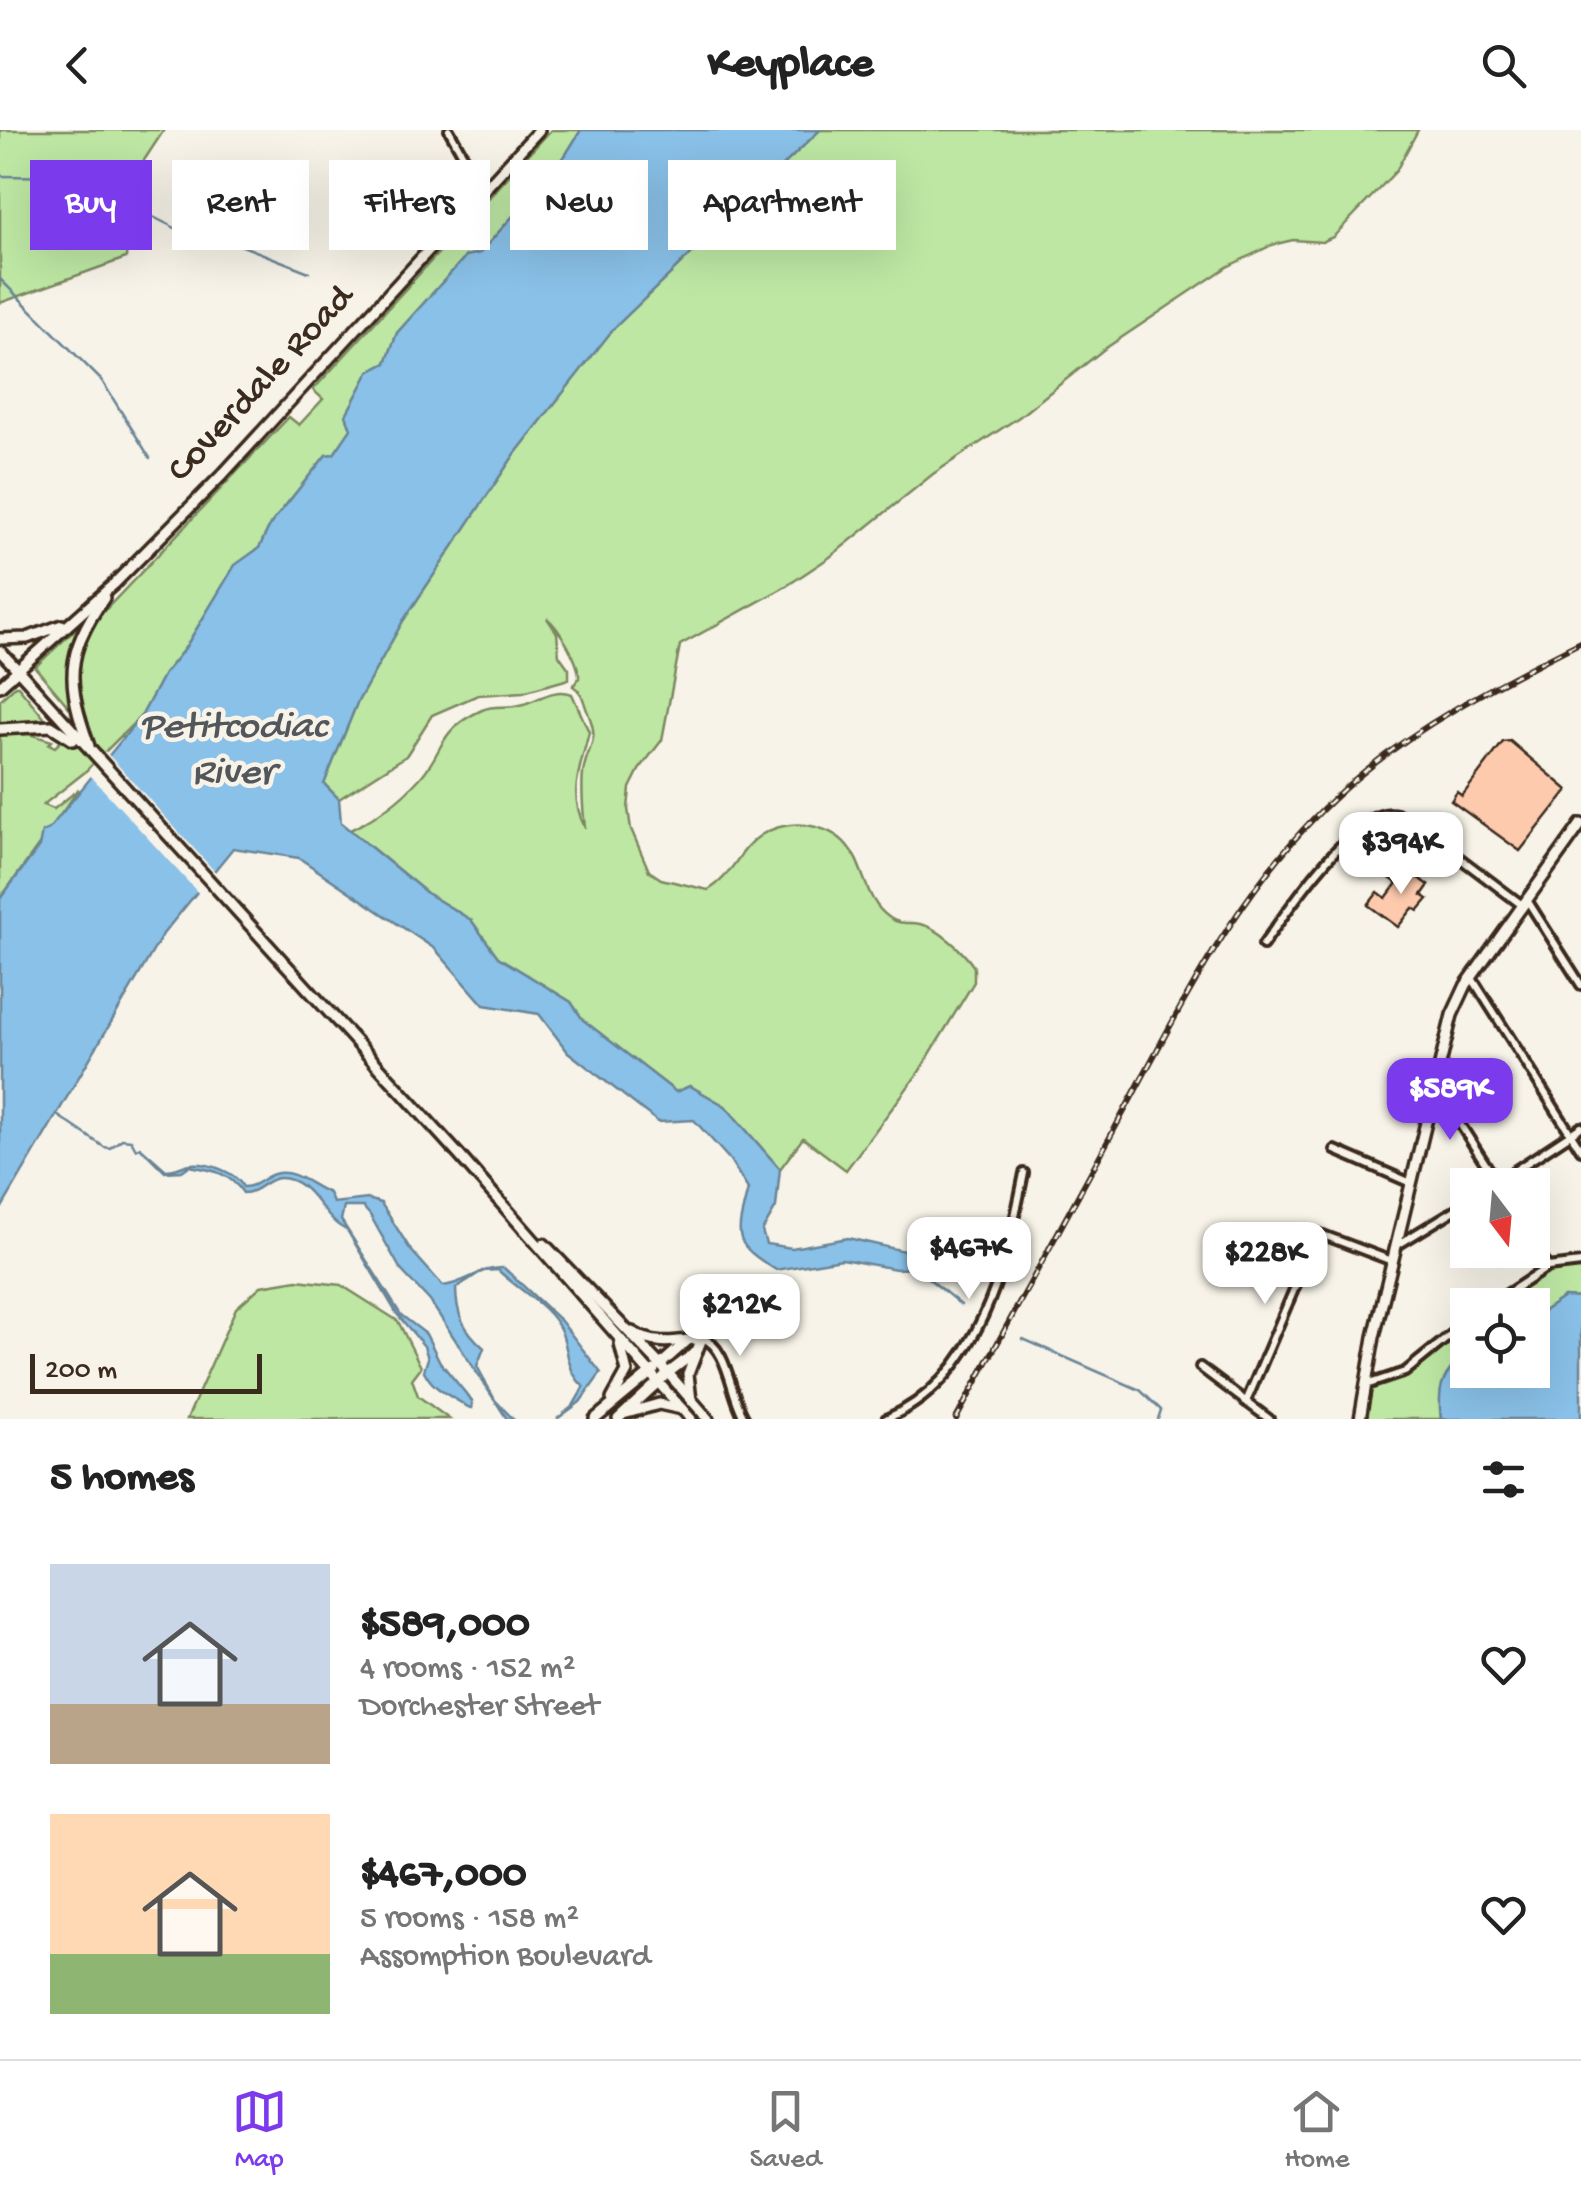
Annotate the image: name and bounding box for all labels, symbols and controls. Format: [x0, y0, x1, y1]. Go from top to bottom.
icon: back [50, 38, 105, 93]
icon: search [1476, 38, 1531, 93]
text: Keyplace [708, 39, 873, 92]
chip: Buy [30, 160, 152, 250]
chip: Rent [172, 160, 309, 250]
chip: Filters [329, 160, 490, 250]
chip: New [510, 160, 648, 250]
chip: Apartment [668, 160, 896, 250]
street label: Coverdale Road [159, 275, 366, 493]
water label: Petitcodiac River [140, 705, 331, 798]
pin: $394K [1331, 812, 1471, 897]
text: $394K [1361, 825, 1441, 863]
pin: $589K [1380, 1058, 1520, 1143]
text: $589K [1409, 1071, 1491, 1109]
north arrow [1450, 1168, 1550, 1268]
map controls [1450, 1168, 1550, 1388]
pin: $467K [899, 1217, 1039, 1302]
pin: $228K [1195, 1222, 1335, 1307]
text: $467K [929, 1230, 1009, 1268]
text: $228K [1225, 1235, 1305, 1273]
pin: $212K [670, 1274, 810, 1359]
text: $212K [702, 1287, 778, 1325]
button: locate [1450, 1288, 1550, 1388]
scale bar [30, 1349, 262, 1394]
text: 200 m [45, 1355, 117, 1388]
icon: filters [1476, 1452, 1531, 1507]
text: 5 homes [50, 1455, 193, 1504]
text: $589,000 [360, 1602, 530, 1651]
icon: home [130, 1604, 250, 1724]
icon: heart [1476, 1637, 1531, 1692]
text: 4 rooms · 152 m² [360, 1651, 575, 1689]
text: Dorchester Street [360, 1689, 599, 1727]
text: $467,000 [360, 1852, 527, 1901]
icon: home [130, 1854, 250, 1974]
icon: heart [1476, 1887, 1531, 1942]
text: 5 rooms · 158 m² [360, 1901, 579, 1939]
text: Assomption Boulevard [360, 1939, 650, 1977]
tab: Map [232, 2084, 287, 2177]
tab: Saved [750, 2084, 821, 2177]
tab: Home [1285, 2084, 1349, 2177]

